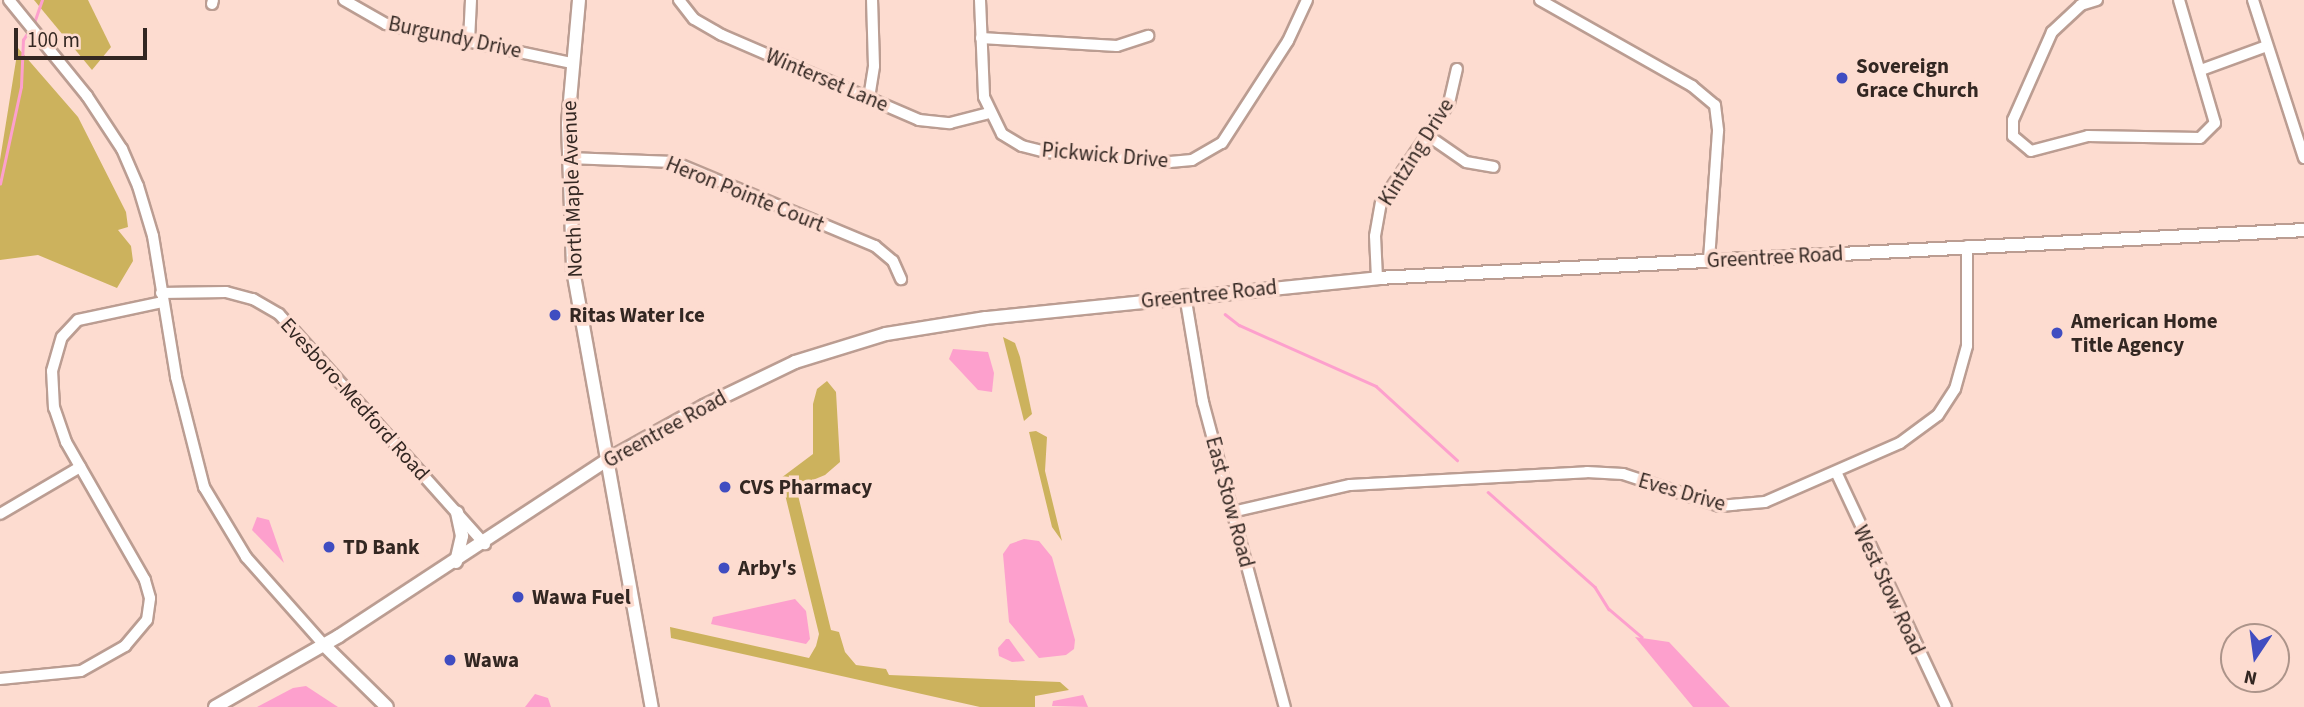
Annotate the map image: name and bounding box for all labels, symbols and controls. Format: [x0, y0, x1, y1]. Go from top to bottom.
street label: Burgundy Drive [386, 11, 524, 63]
scale bar [18, 14, 150, 58]
text: 100 m [27, 25, 80, 55]
street label: Winterset Lane [762, 43, 892, 117]
place label: Sovereign Grace Church [1856, 53, 1979, 103]
marker: Sovereign Grace Church [1834, 70, 1850, 86]
street label: Kintzing Drive [1373, 94, 1459, 210]
street label: North Maple Avenue [556, 100, 588, 278]
street label: Pickwick Drive [1041, 137, 1169, 173]
street label: Heron Pointe Court [662, 151, 828, 237]
street label: Greentree Road [1706, 241, 1844, 273]
street label: Greentree Road [1140, 274, 1278, 314]
place label: Ritas Water Ice [569, 302, 705, 328]
marker: Ritas Water Ice [547, 307, 563, 323]
place label: American Home Title Agency [2071, 308, 2218, 358]
street label: Evesboro-Medford Road [275, 312, 435, 486]
marker: American Home Title Agency [2049, 325, 2065, 341]
street label: Greentree Road [599, 385, 731, 473]
street label: East Stow Road [1200, 434, 1260, 570]
street label: Eves Drive [1636, 468, 1728, 516]
place label: CVS Pharmacy [739, 474, 872, 500]
marker: CVS Pharmacy [717, 479, 733, 495]
street label: West Stow Road [1848, 521, 1930, 659]
place label: TD Bank [343, 534, 420, 560]
marker: TD Bank [321, 539, 337, 555]
place label: Arby's [738, 555, 796, 581]
marker: Arby's [716, 560, 732, 576]
place label: Wawa Fuel [532, 584, 631, 610]
marker: Wawa Fuel [510, 589, 526, 605]
north arrow [2220, 623, 2290, 693]
place label: Wawa [464, 647, 519, 673]
marker: Wawa [442, 652, 458, 668]
text: N [2241, 662, 2260, 692]

